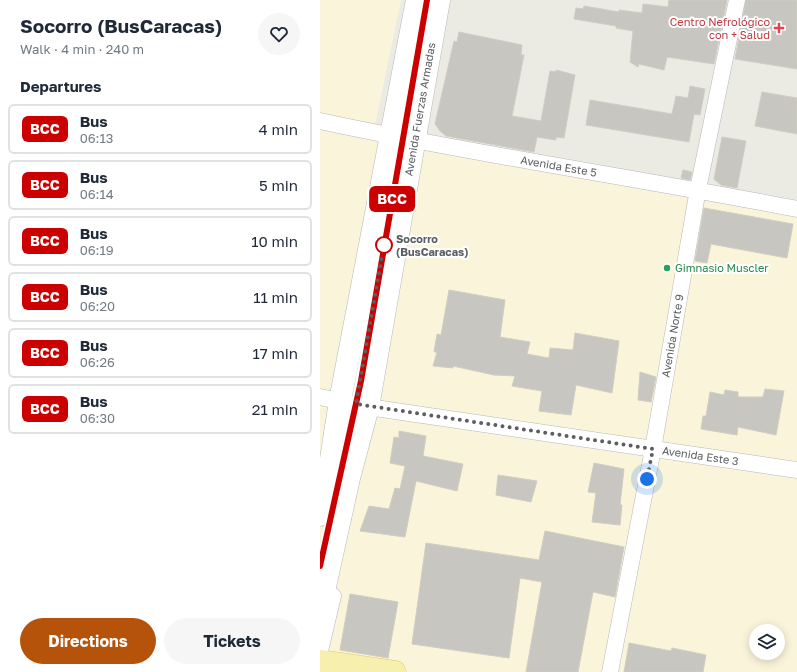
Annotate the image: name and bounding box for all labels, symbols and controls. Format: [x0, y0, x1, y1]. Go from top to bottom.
button: heart [258, 13, 300, 55]
text: Socorro (BusCaracas) [20, 14, 222, 37]
place label: Centro Nefrológico con + Salud [670, 15, 770, 41]
marker: Centro Nefrológico con + Salud [773, 22, 785, 34]
text: Walk · 4 min · 240 m [20, 41, 144, 57]
street label: Avenida Fuerzas Armadas [401, 41, 438, 177]
text: Departures [20, 77, 101, 95]
text: Bus [80, 112, 108, 130]
text: BCC [30, 120, 60, 137]
text: 4 min [259, 120, 298, 138]
text: 06:13 [80, 130, 113, 146]
street label: Avenida Este 5 [520, 153, 598, 179]
text: Bus [80, 168, 108, 186]
text: BCC [30, 176, 60, 193]
text: 5 min [259, 176, 298, 194]
text: 06:14 [80, 186, 114, 202]
line badge: BCC [369, 186, 415, 212]
text: BCC [377, 190, 407, 207]
text: Bus [80, 224, 108, 242]
text: BCC [30, 232, 60, 249]
text: 10 min [251, 232, 298, 250]
place label: Socorro (BusCaracas) [396, 232, 468, 258]
marker: Socorro (BusCaracas) [375, 236, 393, 254]
text: 06:19 [80, 242, 114, 258]
place label: Gimnasio Muscler [675, 261, 769, 274]
marker: Gimnasio Muscler [662, 263, 672, 273]
text: Bus [80, 280, 108, 298]
text: BCC [30, 288, 60, 305]
text: 11 min [253, 288, 298, 306]
street label: Avenida Norte 9 [659, 293, 686, 378]
text: 06:20 [80, 298, 115, 314]
text: Bus [80, 336, 108, 354]
text: BCC [30, 344, 60, 361]
text: 17 min [253, 344, 298, 362]
text: 06:26 [80, 354, 115, 370]
text: Bus [80, 392, 108, 410]
text: BCC [30, 400, 60, 417]
text: 21 min [252, 400, 298, 418]
text: 06:30 [80, 410, 115, 426]
street label: Avenida Este 3 [661, 443, 740, 467]
your location [637, 469, 657, 489]
button: Directions [20, 618, 156, 664]
button: Tickets [164, 618, 300, 664]
map controls [749, 624, 785, 660]
button: layers [749, 624, 785, 660]

